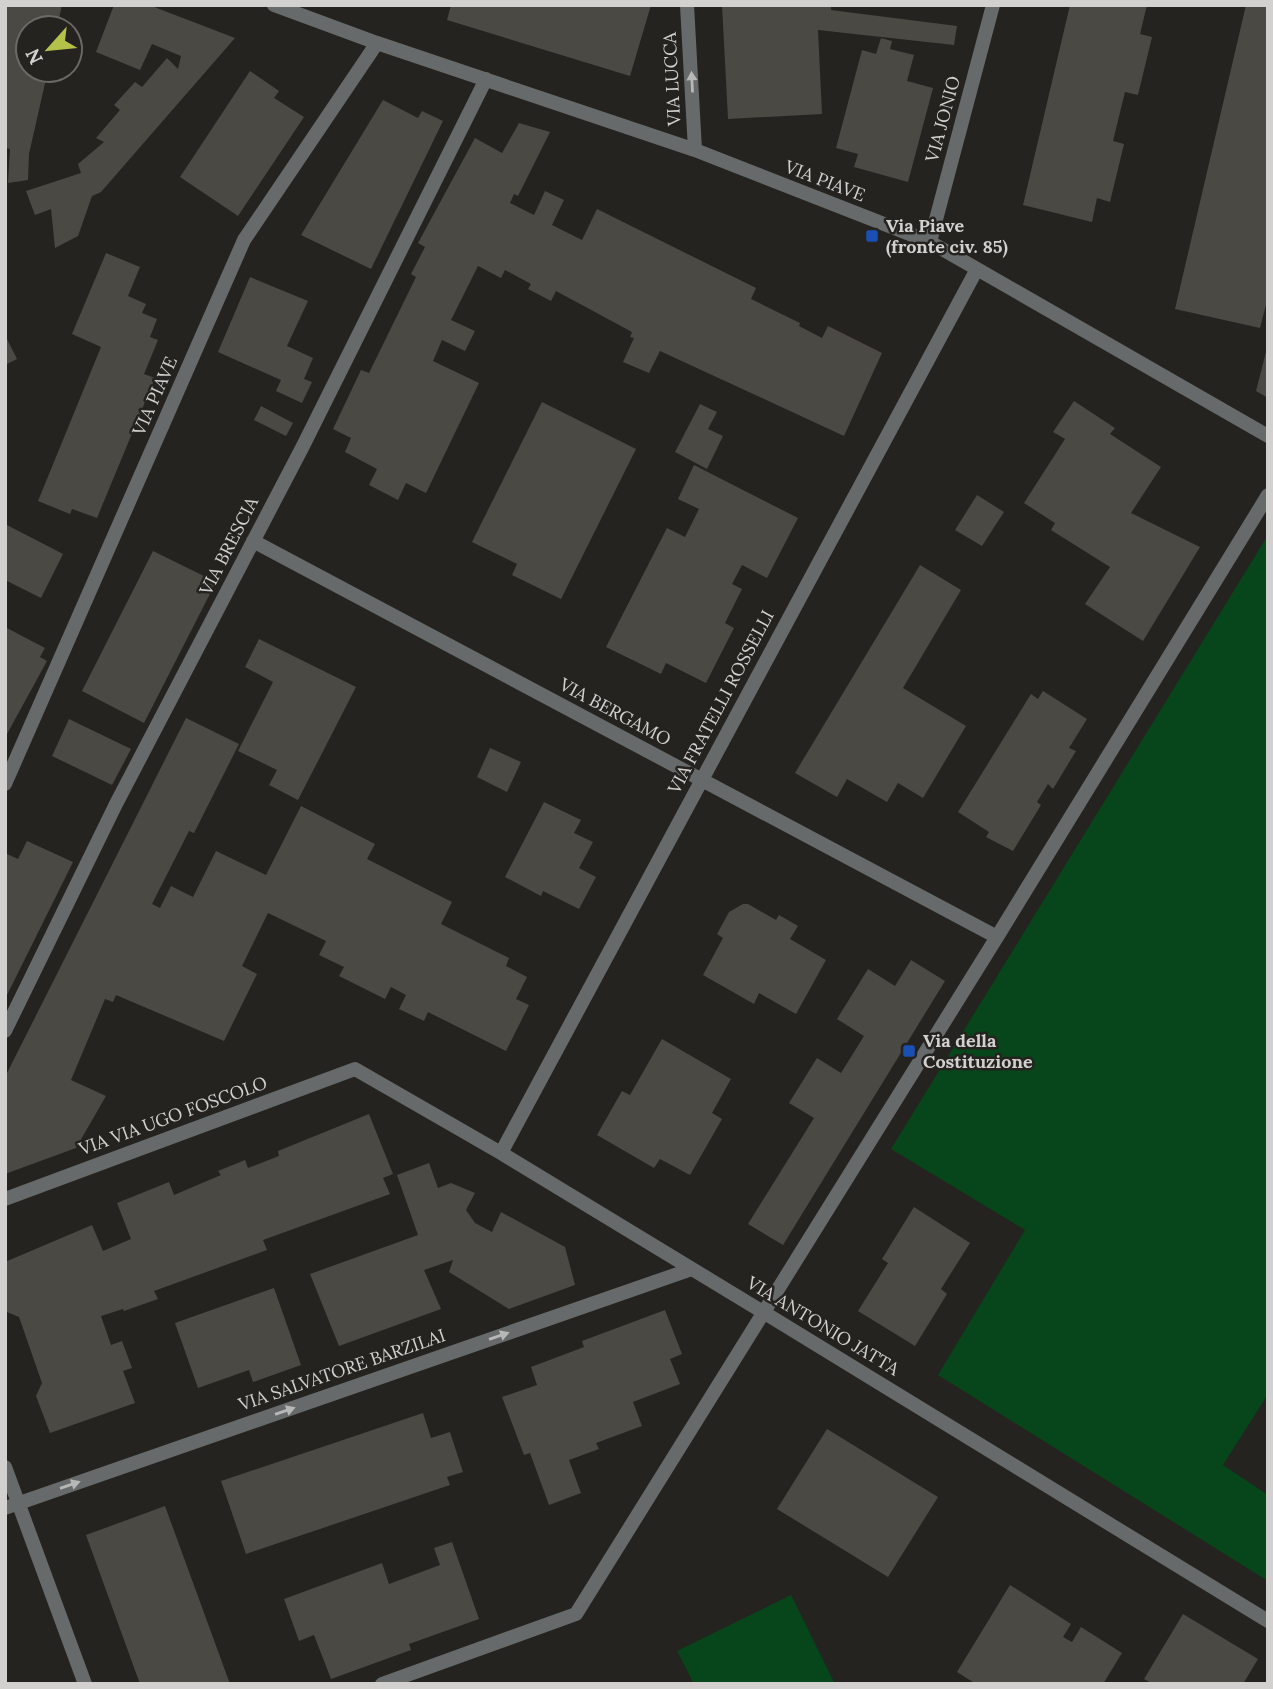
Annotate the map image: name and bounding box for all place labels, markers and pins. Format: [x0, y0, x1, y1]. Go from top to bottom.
place label: Via Piave (fronte civ. 85) [886, 214, 1008, 258]
marker: Via Piave (fronte civ. 85) [864, 228, 880, 244]
place label: Via della Costituzione [923, 1029, 1033, 1073]
marker: Via della Costituzione [901, 1043, 917, 1059]

